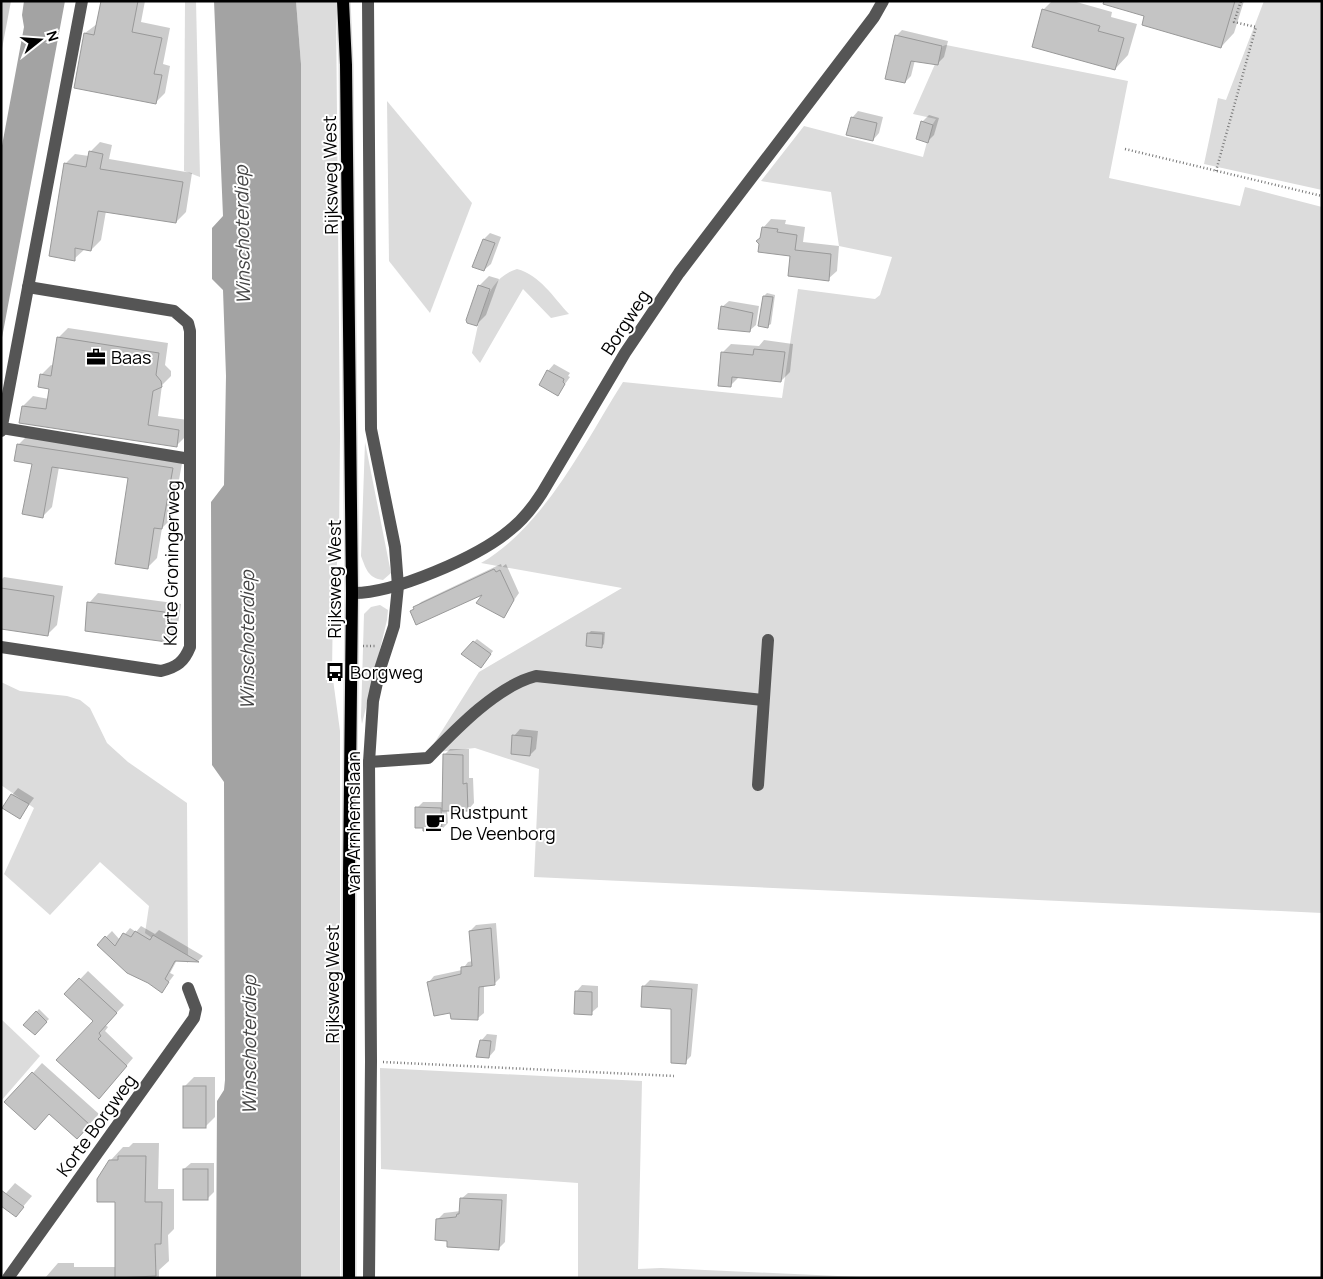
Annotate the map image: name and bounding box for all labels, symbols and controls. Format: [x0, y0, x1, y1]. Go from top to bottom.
north arrow [15, 15, 65, 65]
text: N [42, 28, 63, 44]
street label: Rijksweg West [317, 115, 343, 235]
water label: Winschoterdiep [228, 164, 256, 305]
street label: Borgweg [595, 285, 655, 359]
place label: Baas [111, 345, 151, 369]
office icon: Baas [85, 346, 107, 368]
street label: Korte Groningerweg [158, 480, 184, 646]
street label: Rijksweg West [322, 519, 346, 639]
water label: Winschoterdiep [234, 569, 260, 709]
place label: Borgweg [350, 660, 423, 684]
bus stop icon: Borgweg [324, 661, 346, 683]
street label: van Arnhemslaan [341, 751, 365, 893]
place label: Rustpunt De Veenborg [450, 800, 556, 845]
cafe icon: Rustpunt De Veenborg [424, 811, 446, 833]
street label: Rijksweg West [320, 924, 344, 1044]
water label: Winschoterdiep [236, 974, 262, 1114]
street label: Korte Borgweg [51, 1069, 141, 1181]

